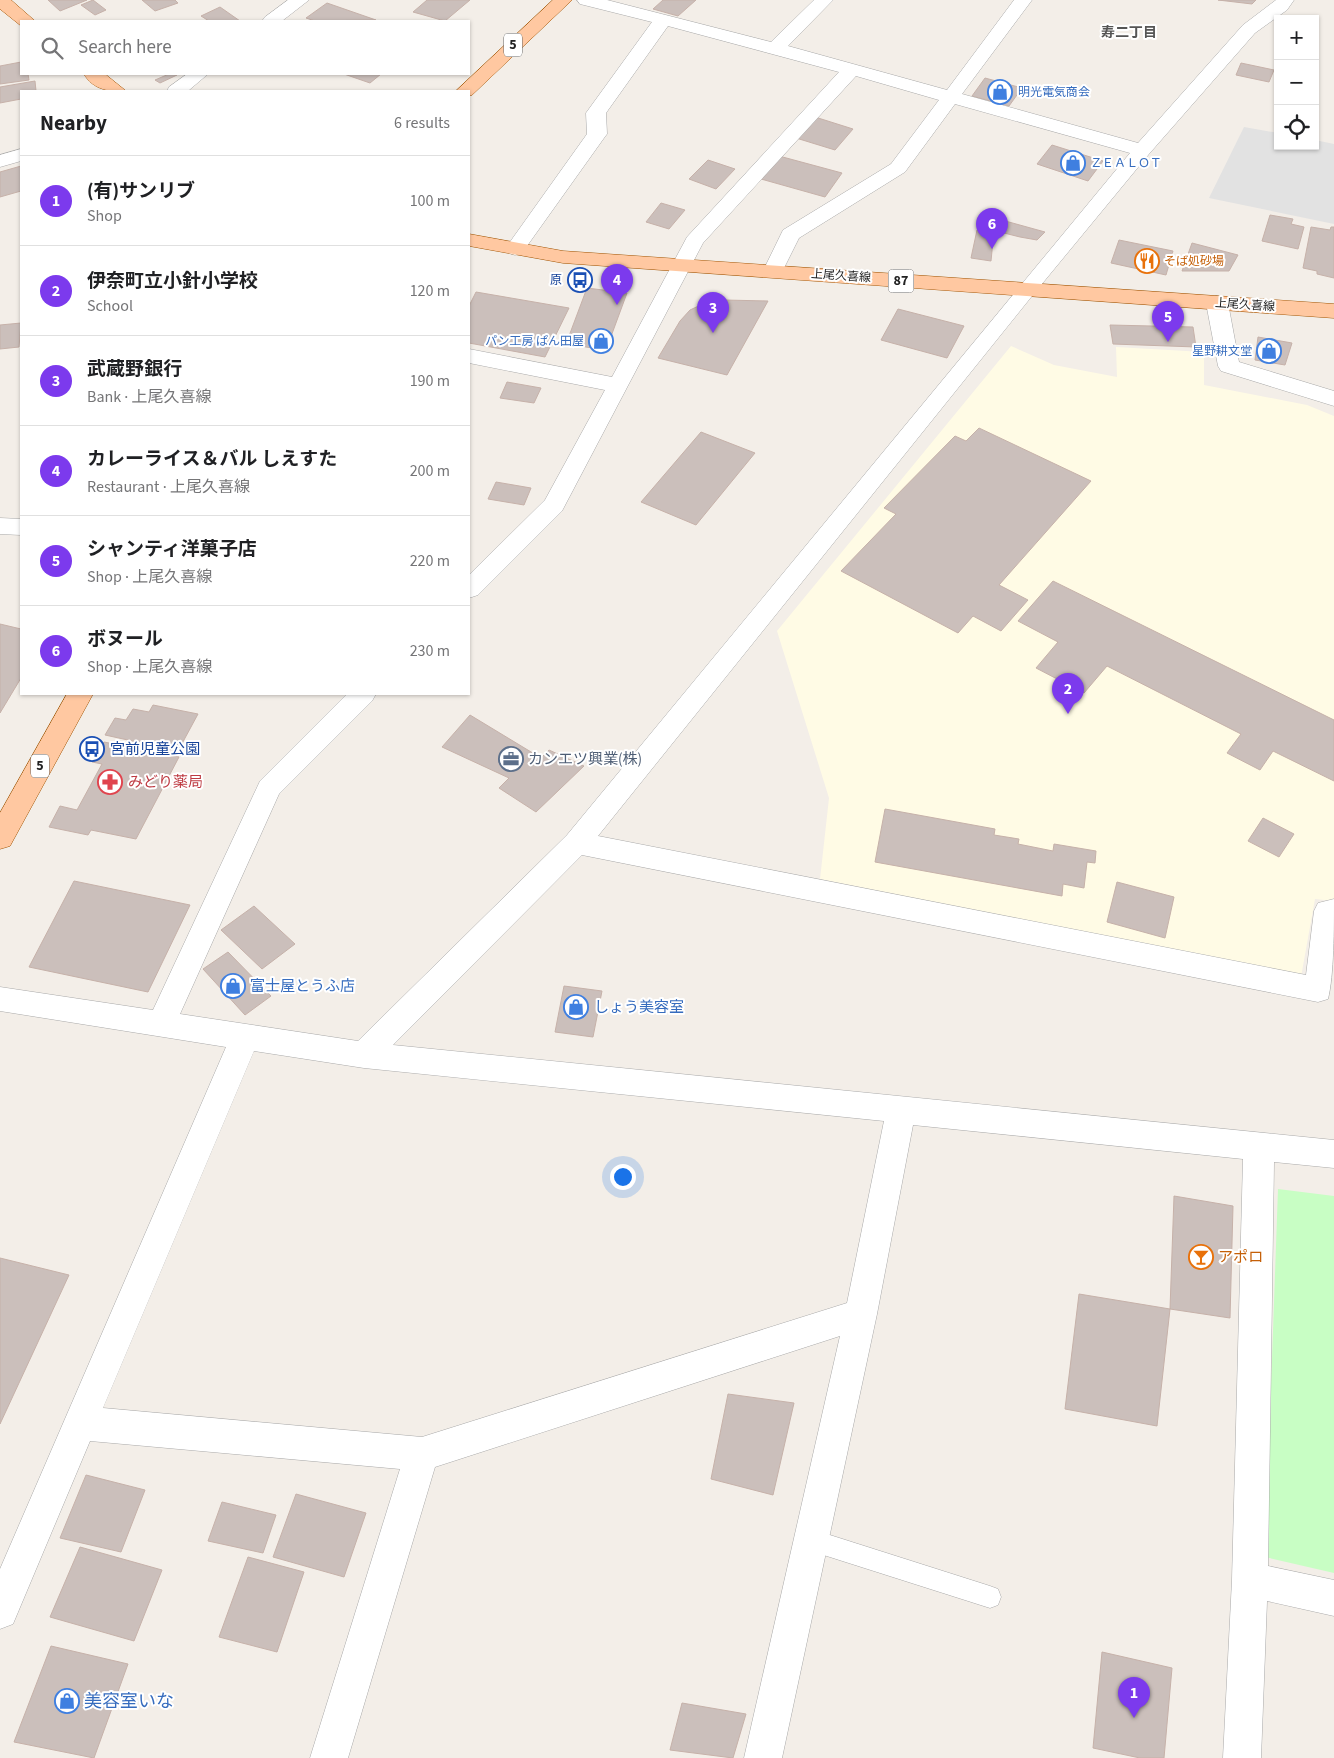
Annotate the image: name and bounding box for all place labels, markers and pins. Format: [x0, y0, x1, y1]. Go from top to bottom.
shop icon: 明光電気商会 [987, 79, 1013, 105]
place label: 明光電気商会 [1018, 84, 1090, 101]
shop icon: ＺＥＡＬＯＴ [1060, 150, 1086, 176]
place label: ＺＥＡＬＯＴ [1090, 155, 1162, 172]
pin: 6 [976, 208, 1008, 249]
restaurant icon: そば処砂場 [1134, 248, 1160, 274]
place label: そば処砂場 [1164, 253, 1224, 270]
pin: 4 [601, 264, 633, 305]
bus stop icon: 原 [567, 267, 593, 293]
place label: 原 [550, 272, 562, 289]
pin: 3 [697, 292, 729, 333]
pin: 5 [1152, 301, 1184, 342]
shop icon: パン工房 ぱん田屋 [588, 328, 614, 354]
place label: パン工房 ぱん田屋 [485, 333, 584, 350]
shop icon: 星野耕文堂 [1256, 338, 1282, 364]
place label: 星野耕文堂 [1192, 343, 1252, 360]
pin: 2 [1052, 673, 1084, 714]
bus stop icon: 宮前児童公園 [79, 736, 105, 762]
place label: 宮前児童公園 [110, 739, 200, 760]
office icon: カンエツ興業(株) [498, 746, 524, 772]
place label: カンエツ興業(株) [528, 749, 642, 770]
pharmacy icon: みどり薬局 [97, 769, 123, 795]
place label: みどり薬局 [128, 772, 203, 793]
shop icon: 富士屋とうふ店 [220, 973, 246, 999]
place label: 富士屋とうふ店 [250, 976, 355, 997]
shop icon: しょう美容室 [563, 994, 589, 1020]
place label: しょう美容室 [594, 997, 684, 1018]
bar icon: アポロ [1188, 1244, 1214, 1270]
place label: アポロ [1218, 1247, 1263, 1268]
pin: 1 [1118, 1677, 1150, 1718]
shop icon: 美容室いな [54, 1688, 80, 1714]
place label: 美容室いな [84, 1689, 174, 1714]

